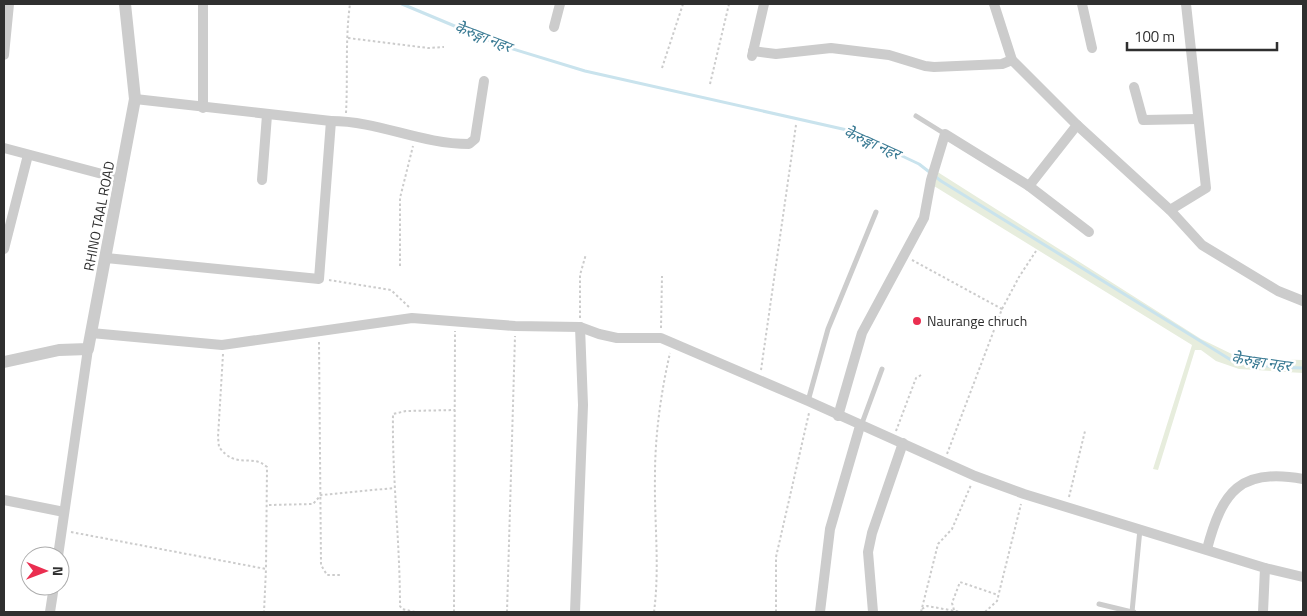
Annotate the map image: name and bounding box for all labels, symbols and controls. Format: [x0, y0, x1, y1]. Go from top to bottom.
water label: केेरुङ्गा नहर [451, 15, 518, 59]
scale bar [1127, 20, 1277, 52]
text: 100 m [1134, 25, 1175, 48]
water label: केेरुङ्गा नहर [840, 120, 907, 166]
street label: RHINO TAAL ROAD [78, 159, 119, 273]
place label: Naurange chruch [927, 310, 1027, 331]
marker: Naurange chruch [911, 315, 923, 327]
water label: केेरुङ्गा नहर [1230, 346, 1295, 377]
north arrow [20, 546, 70, 596]
text: N [48, 566, 69, 576]

